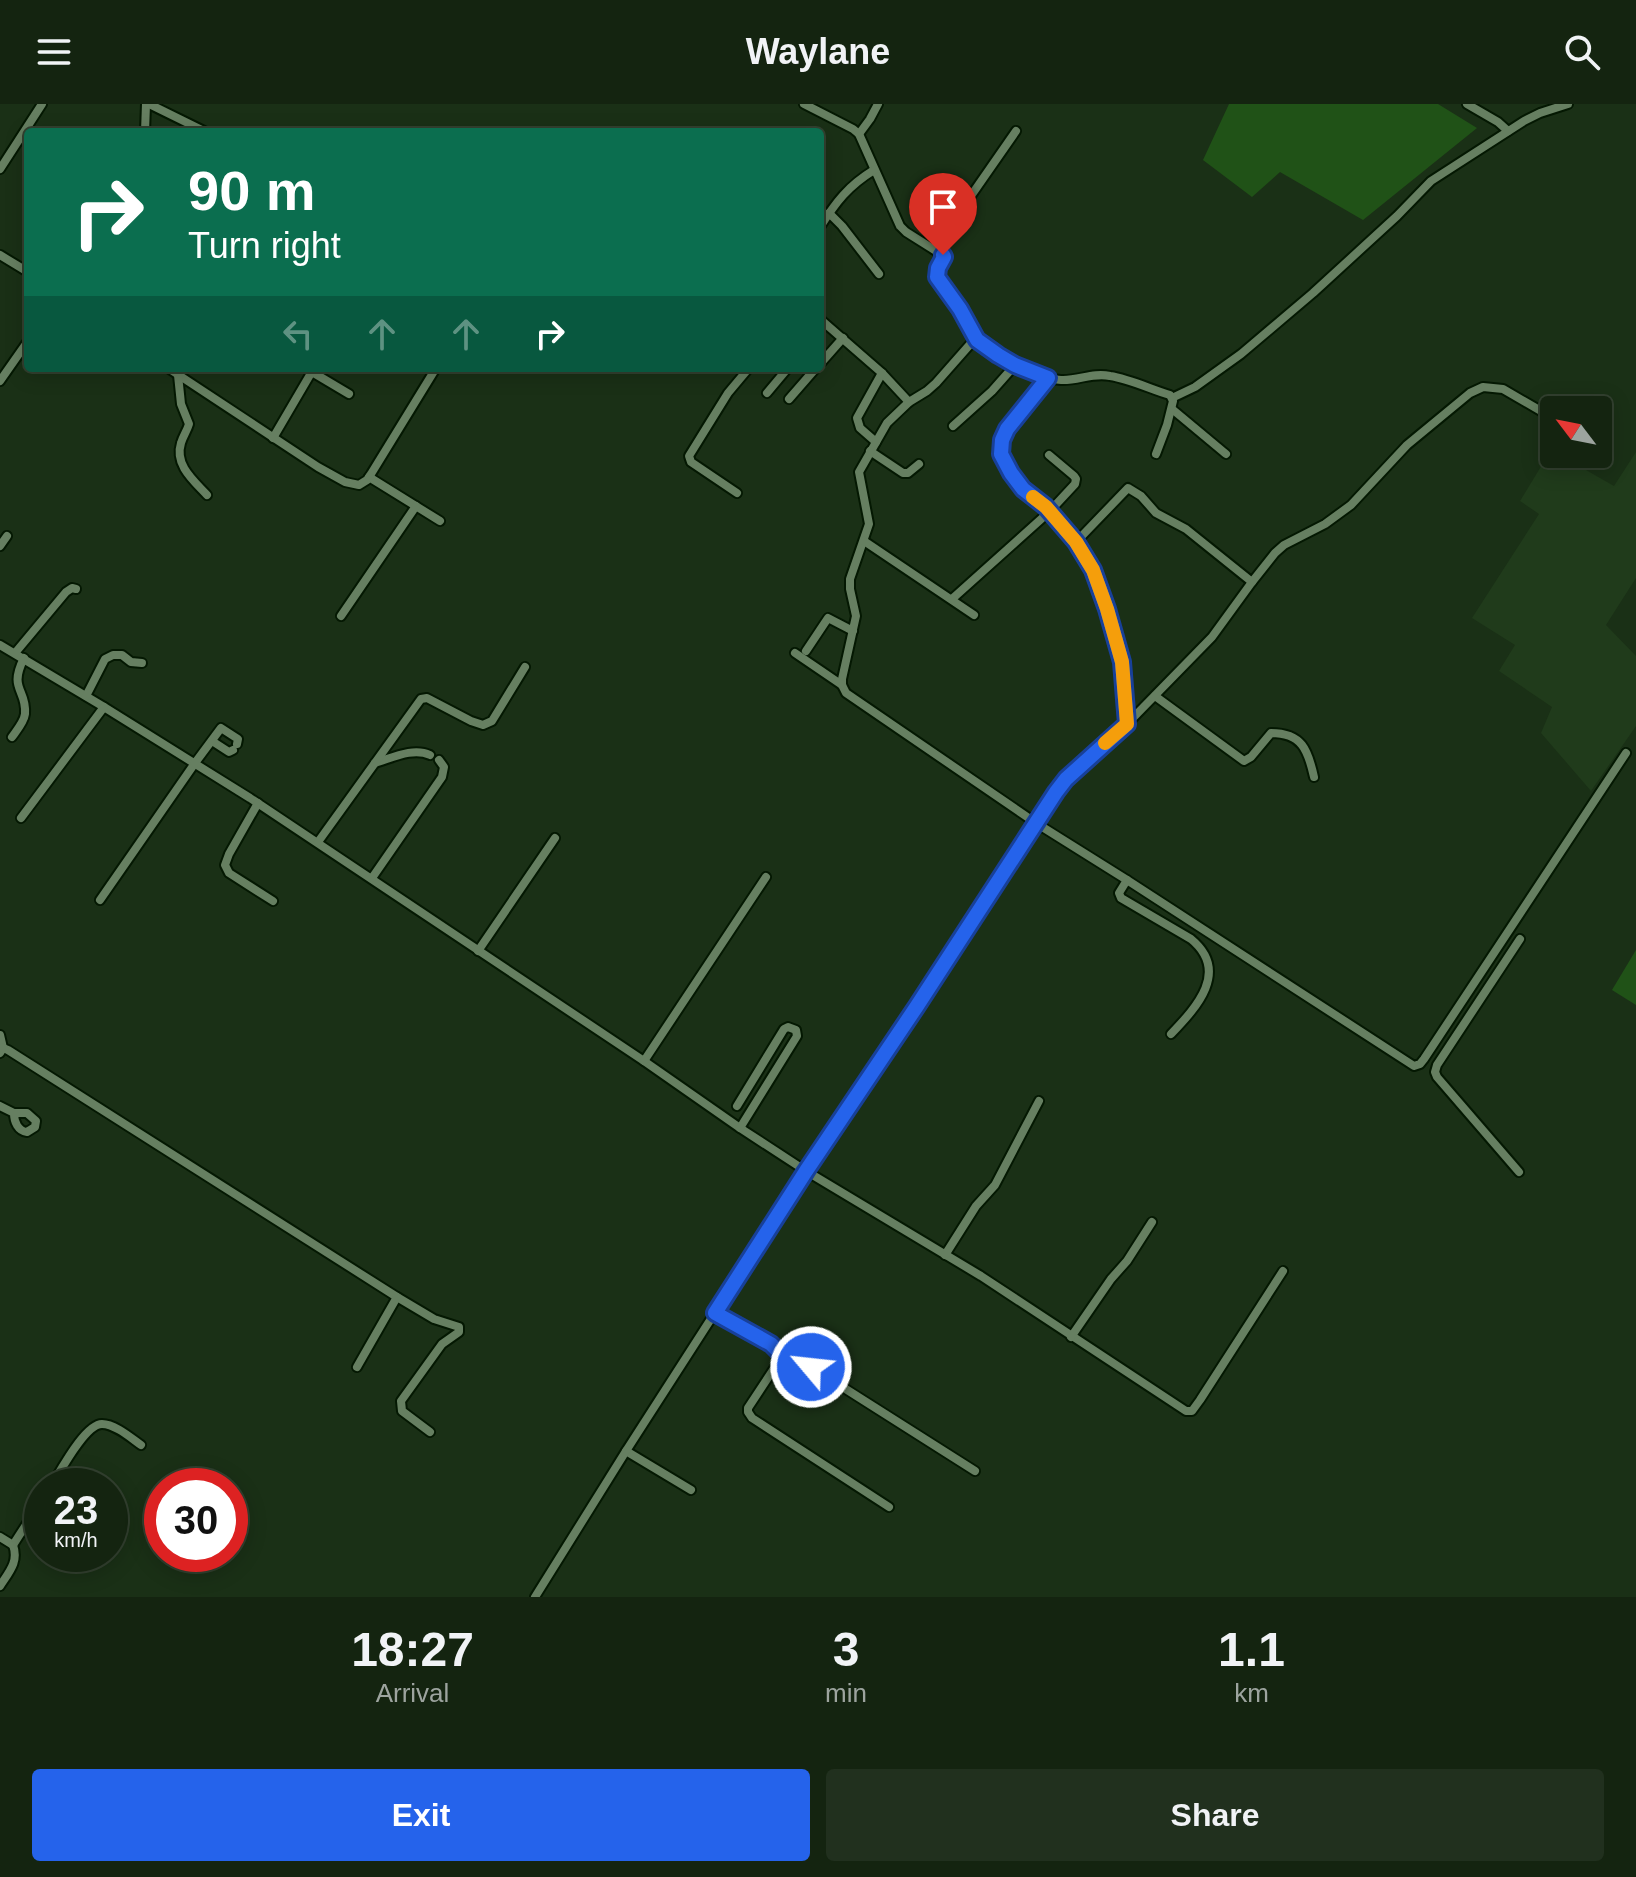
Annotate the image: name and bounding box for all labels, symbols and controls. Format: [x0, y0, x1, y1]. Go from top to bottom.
icon: menu [32, 30, 76, 74]
icon: search [1560, 30, 1604, 74]
text: Waylane [746, 31, 890, 72]
text: 90 m [188, 159, 316, 222]
icon: right [56, 160, 160, 264]
pin [909, 173, 977, 255]
icon: arrive [921, 185, 965, 229]
text: Turn right [188, 225, 341, 266]
icon: left [276, 312, 320, 356]
icon: ahead [360, 312, 404, 356]
icon: ahead [444, 312, 488, 356]
icon: right [528, 312, 572, 356]
north arrow [1540, 396, 1612, 468]
map controls [1540, 396, 1612, 468]
position arrow [769, 1325, 853, 1409]
speed limit sign: 30 [144, 1468, 248, 1572]
text: 23 [54, 1488, 98, 1532]
text: km/h [54, 1529, 98, 1551]
text: 18:27 [351, 1623, 474, 1676]
text: 3 [833, 1623, 859, 1676]
text: 1.1 [1218, 1623, 1285, 1676]
text: Arrival [376, 1678, 449, 1708]
text: min [825, 1678, 867, 1708]
text: km [1234, 1678, 1269, 1708]
button: Exit [32, 1769, 810, 1861]
button: Share [826, 1769, 1604, 1861]

